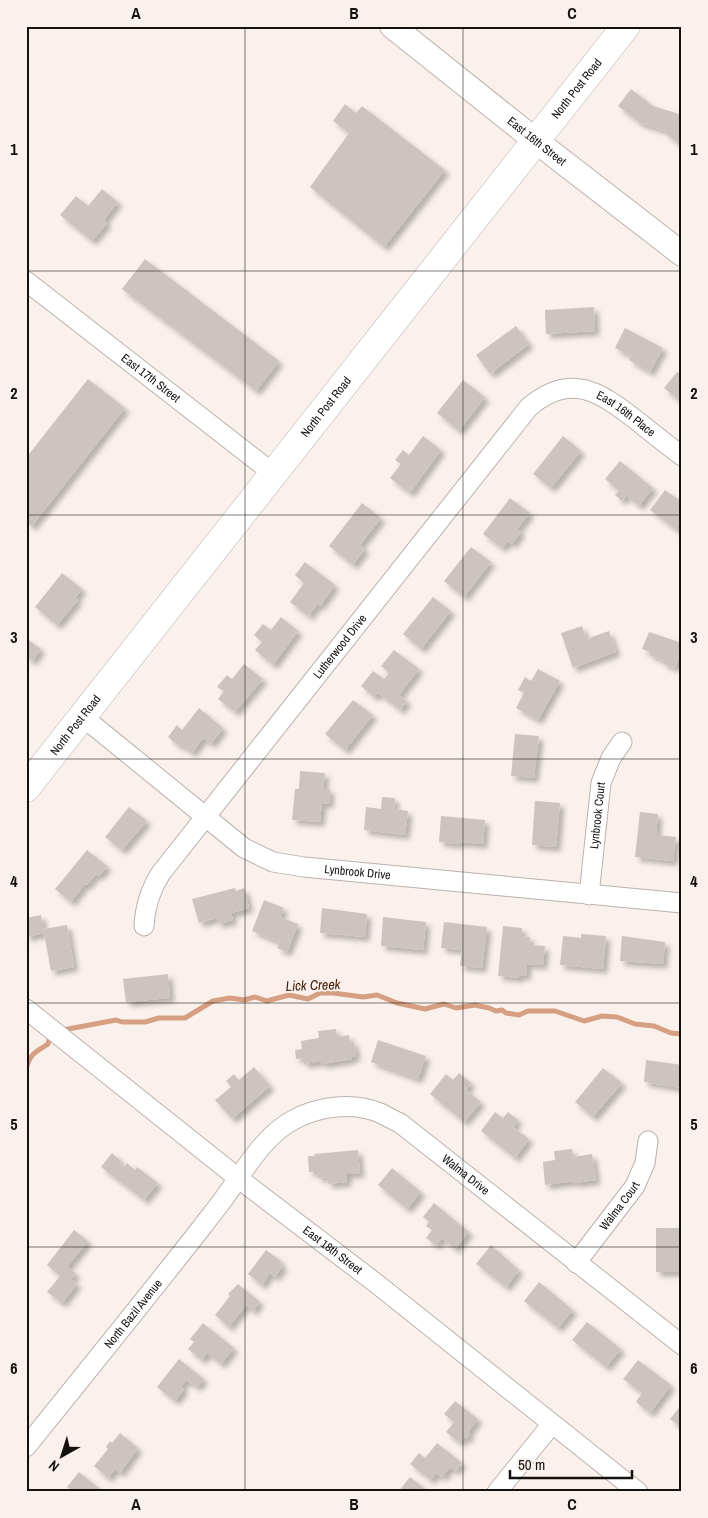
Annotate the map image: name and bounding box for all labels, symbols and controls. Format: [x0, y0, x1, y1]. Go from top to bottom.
text: A [131, 2, 141, 24]
text: B [349, 2, 359, 24]
text: C [567, 2, 577, 24]
street label: North Post Road [548, 55, 605, 122]
street label: East 16th Street [504, 113, 570, 170]
text: 1 [10, 138, 18, 160]
text: 1 [690, 138, 698, 160]
street label: East 17th Street [118, 350, 184, 406]
street label: North Post Road [297, 373, 355, 441]
text: 2 [10, 382, 18, 404]
text: 2 [690, 382, 698, 404]
street label: East 16th Place [594, 387, 659, 440]
street label: Lutherwood Drive [310, 611, 370, 682]
text: 3 [10, 626, 18, 648]
text: 3 [690, 626, 698, 648]
street label: North Post Road [47, 692, 104, 759]
street label: Lynbrook Court [586, 781, 609, 850]
street label: Lynbrook Drive [324, 861, 391, 883]
text: 4 [10, 870, 18, 892]
text: 4 [690, 870, 698, 892]
water label: Lick Creek [285, 975, 342, 995]
text: 5 [10, 1113, 18, 1135]
text: 5 [690, 1113, 698, 1135]
street label: Walma Drive [438, 1151, 493, 1198]
street label: Walma Court [596, 1179, 644, 1233]
street label: East 18th Street [300, 1222, 366, 1278]
street label: North Bazil Avenue [101, 1276, 166, 1352]
text: 6 [10, 1357, 18, 1379]
text: 6 [690, 1357, 698, 1379]
north arrow [38, 1430, 88, 1480]
scale bar [510, 1448, 633, 1480]
text: 50 m [518, 1454, 545, 1475]
text: N [45, 1456, 63, 1476]
text: A [131, 1493, 141, 1515]
text: B [349, 1493, 359, 1515]
text: C [567, 1493, 577, 1515]

